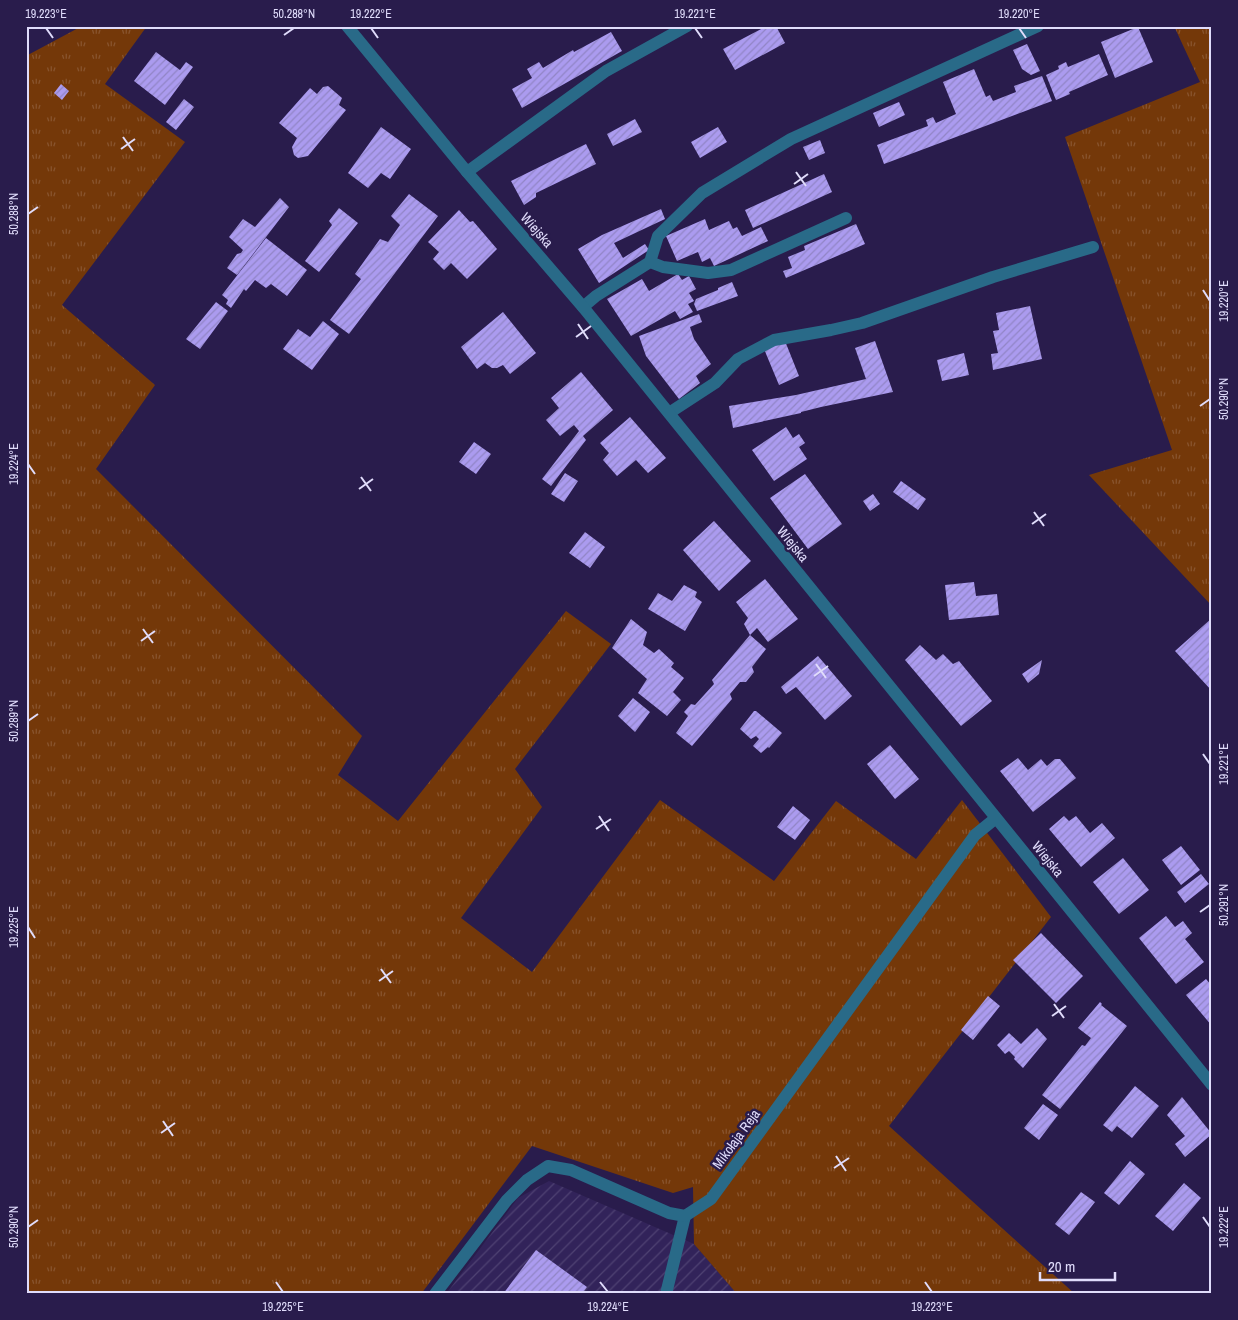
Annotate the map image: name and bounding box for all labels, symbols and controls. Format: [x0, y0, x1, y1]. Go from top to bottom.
text: 19.223°E [25, 6, 67, 22]
text: 50.288°N [273, 6, 315, 22]
text: 19.222°E [350, 6, 392, 22]
text: 19.221°E [674, 6, 716, 22]
text: 19.220°E [998, 6, 1040, 22]
text: 50.288°N [6, 193, 22, 235]
street label: Wiejska [517, 209, 558, 252]
text: 19.220°E [1216, 280, 1232, 322]
text: 50.290°N [1216, 378, 1232, 420]
text: 19.224°E [6, 443, 22, 485]
street label: Wiejska [773, 522, 813, 566]
text: 50.289°N [6, 700, 22, 742]
text: 19.221°E [1216, 743, 1232, 785]
street label: Wiejska [1028, 837, 1068, 881]
text: 50.291°N [1216, 884, 1232, 926]
text: 19.225°E [6, 906, 22, 948]
street label: Mikołaja Reja [708, 1105, 764, 1172]
text: 50.290°N [6, 1206, 22, 1248]
text: 19.222°E [1216, 1206, 1232, 1248]
scale bar [1040, 1250, 1116, 1282]
text: 20 m [1048, 1256, 1075, 1277]
text: 19.225°E [262, 1299, 304, 1315]
text: 19.224°E [587, 1299, 629, 1315]
text: 19.223°E [911, 1299, 953, 1315]

